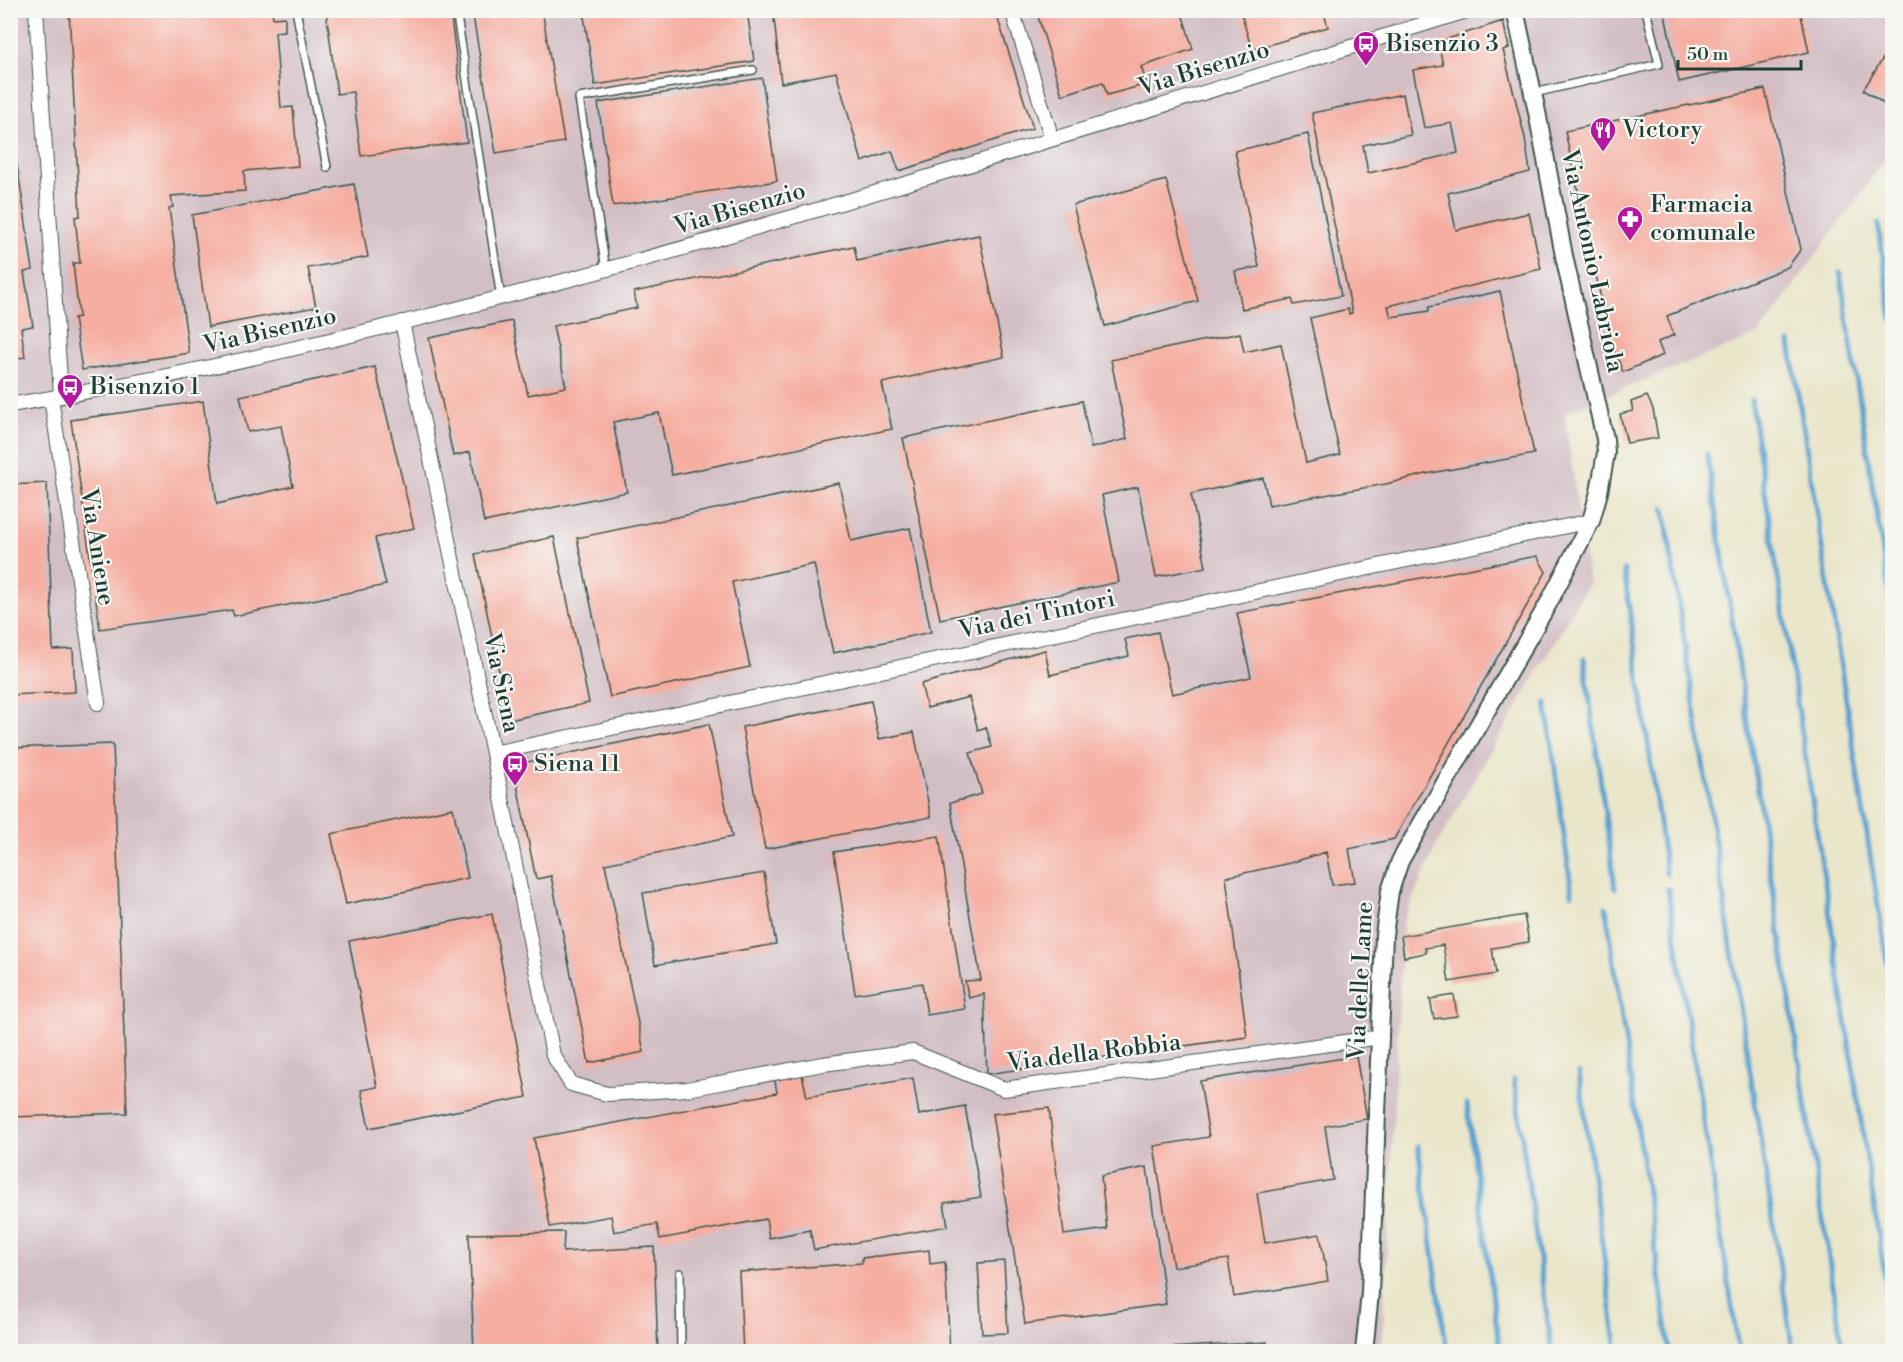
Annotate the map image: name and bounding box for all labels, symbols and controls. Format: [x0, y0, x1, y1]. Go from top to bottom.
bus stop icon: Bisenzio 3 [1351, 29, 1381, 67]
place label: Bisenzio 3 [1385, 29, 1499, 59]
scale bar [1678, 33, 1801, 71]
street label: Via Bisenzio [1134, 35, 1273, 103]
text: 50 m [1687, 43, 1729, 66]
restaurant icon: Victory [1588, 115, 1618, 153]
place label: Victory [1621, 115, 1703, 145]
street label: Via Antonio Labriola [1554, 146, 1630, 376]
street label: Via Bisenzio [670, 176, 809, 242]
place label: Farmacia comunale [1650, 190, 1756, 248]
pharmacy icon: Farmacia comunale [1615, 204, 1645, 242]
street label: Via Bisenzio [200, 301, 339, 361]
bus stop icon: Bisenzio 1 [55, 372, 85, 410]
place label: Bisenzio 1 [89, 372, 201, 402]
street label: Via Aniene [73, 485, 121, 608]
street label: Via dei Tintori [955, 584, 1118, 646]
street label: Via Siena [476, 629, 526, 736]
bus stop icon: Siena 11 [500, 749, 530, 787]
place label: Siena 11 [534, 749, 621, 779]
street label: Via delle Lame [1342, 901, 1380, 1062]
street label: Via della Robbia [1004, 1027, 1184, 1079]

